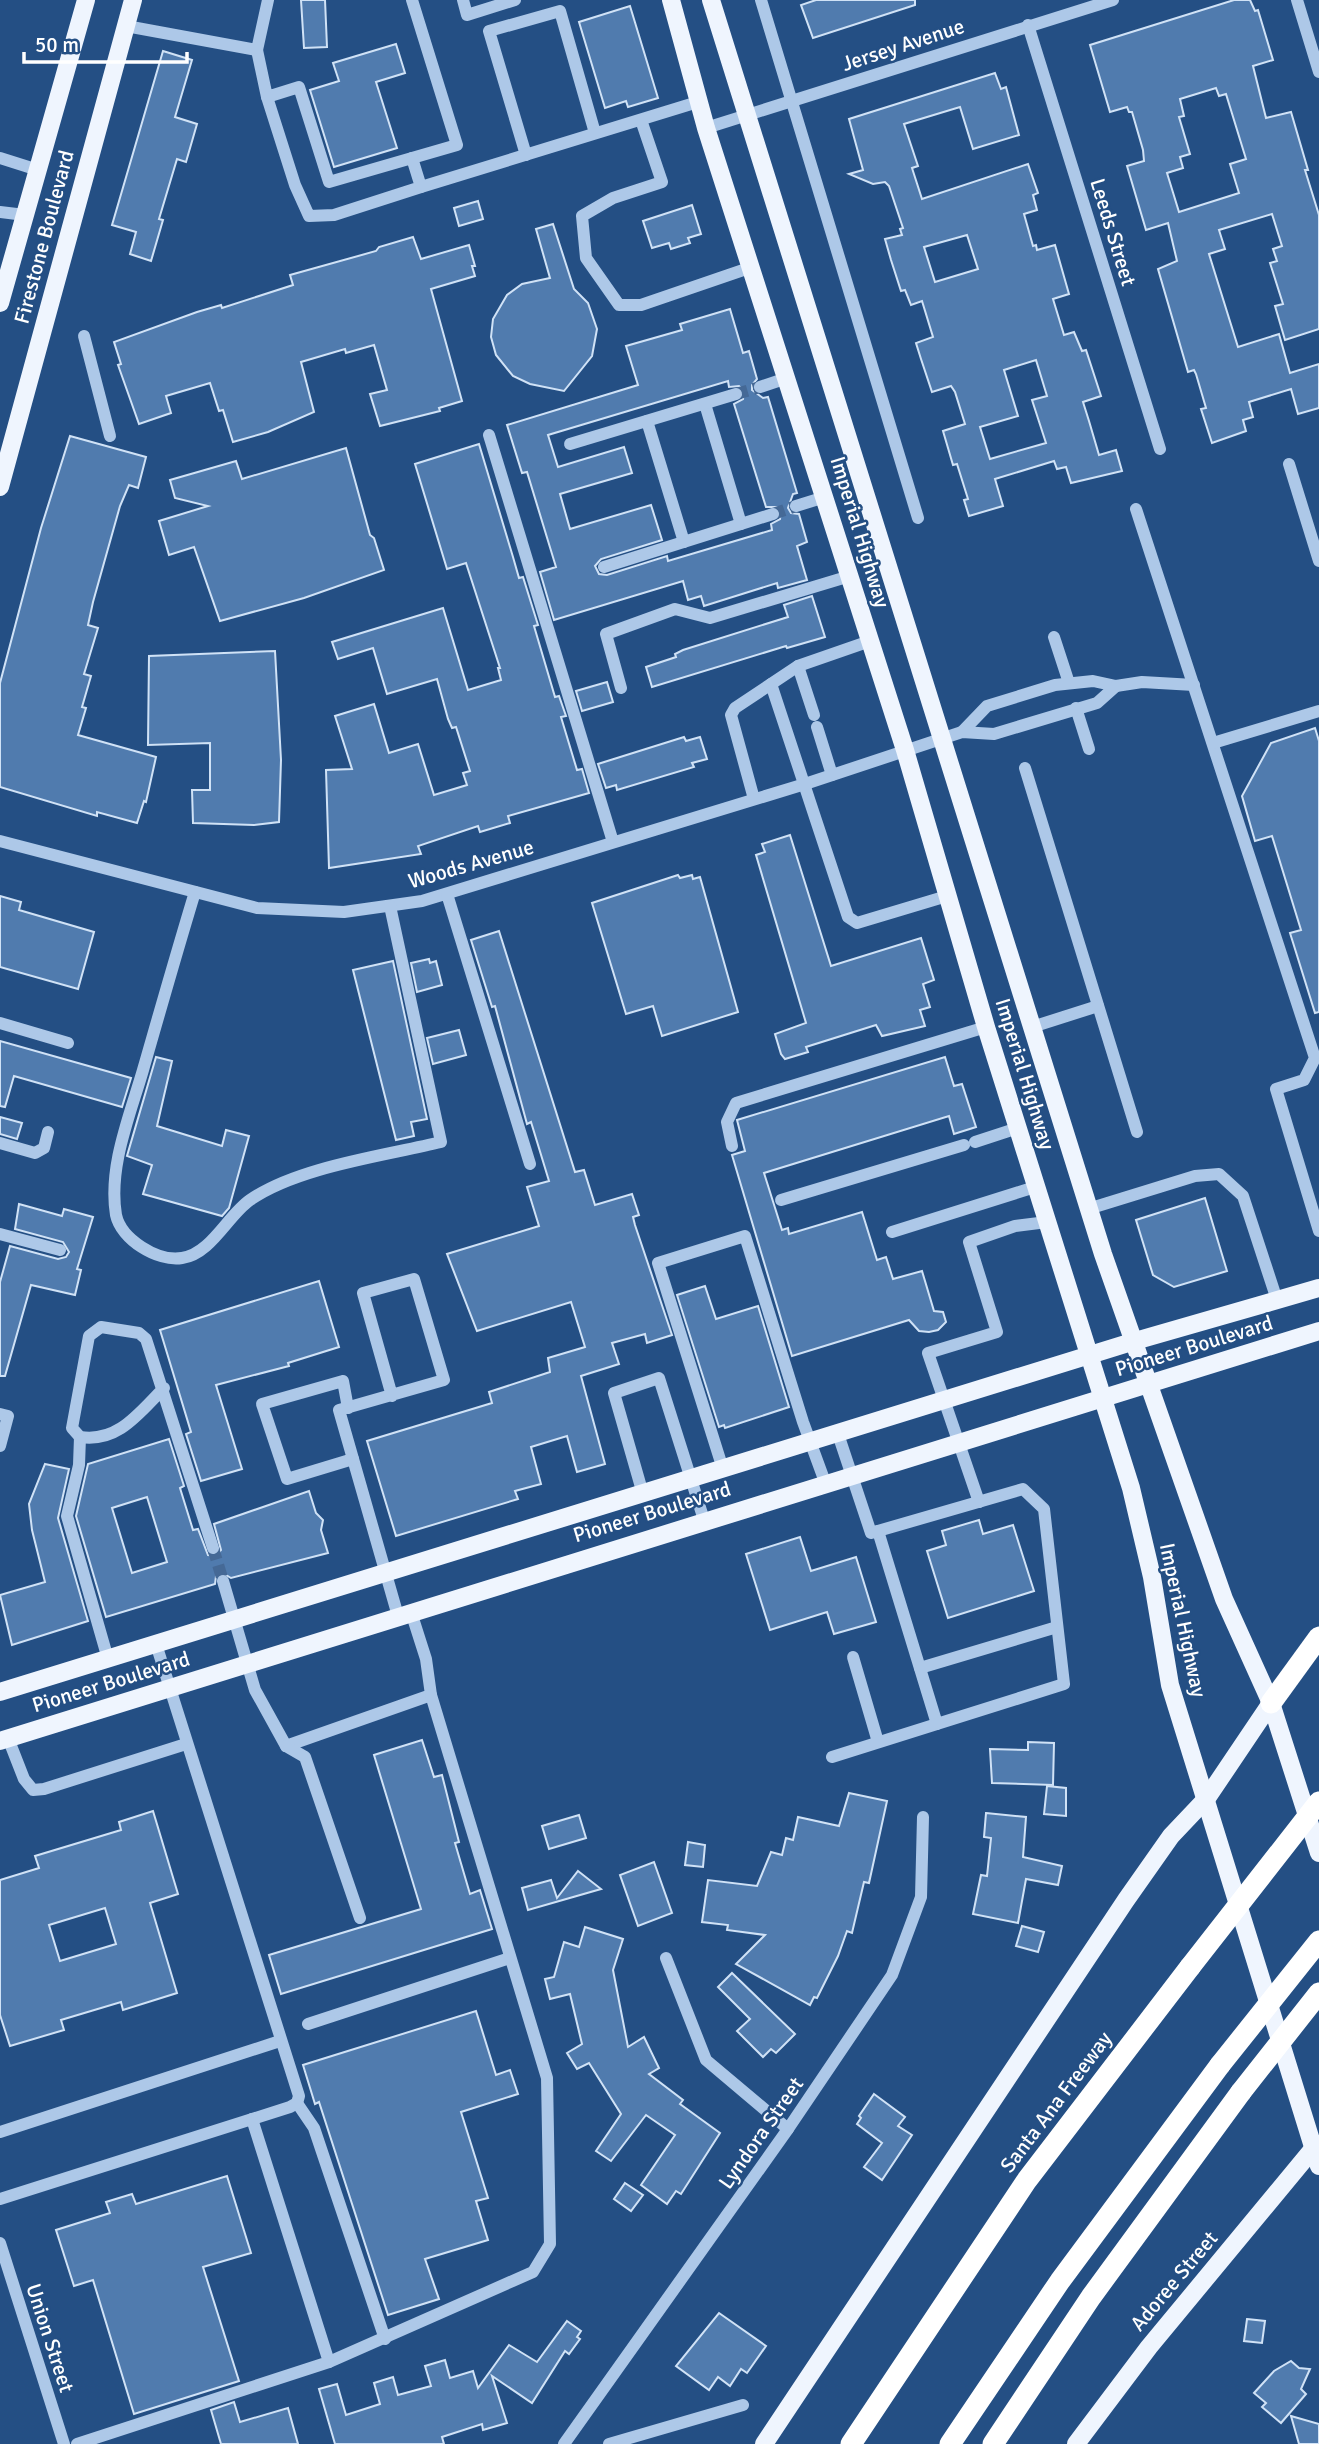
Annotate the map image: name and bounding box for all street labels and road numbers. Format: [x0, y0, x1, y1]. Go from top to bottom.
street label: Jersey Avenue [838, 13, 968, 77]
street label: Firestone Boulevard [8, 147, 80, 327]
street label: Leeds Street [1084, 175, 1142, 289]
street label: Imperial Highway [825, 453, 895, 611]
street label: Woods Avenue [405, 834, 537, 894]
street label: Imperial Highway [990, 995, 1060, 1153]
street label: Pioneer Boulevard [1112, 1310, 1276, 1382]
street label: Pioneer Boulevard [570, 1476, 734, 1548]
street label: Imperial Highway [1154, 1541, 1212, 1700]
street label: Pioneer Boulevard [29, 1646, 193, 1718]
street label: Santa Ana Freeway [995, 2026, 1118, 2178]
street label: Lyndora Street [713, 2072, 809, 2194]
street label: Adoree Street [1125, 2226, 1223, 2336]
street label: Union Street [20, 2280, 80, 2396]

